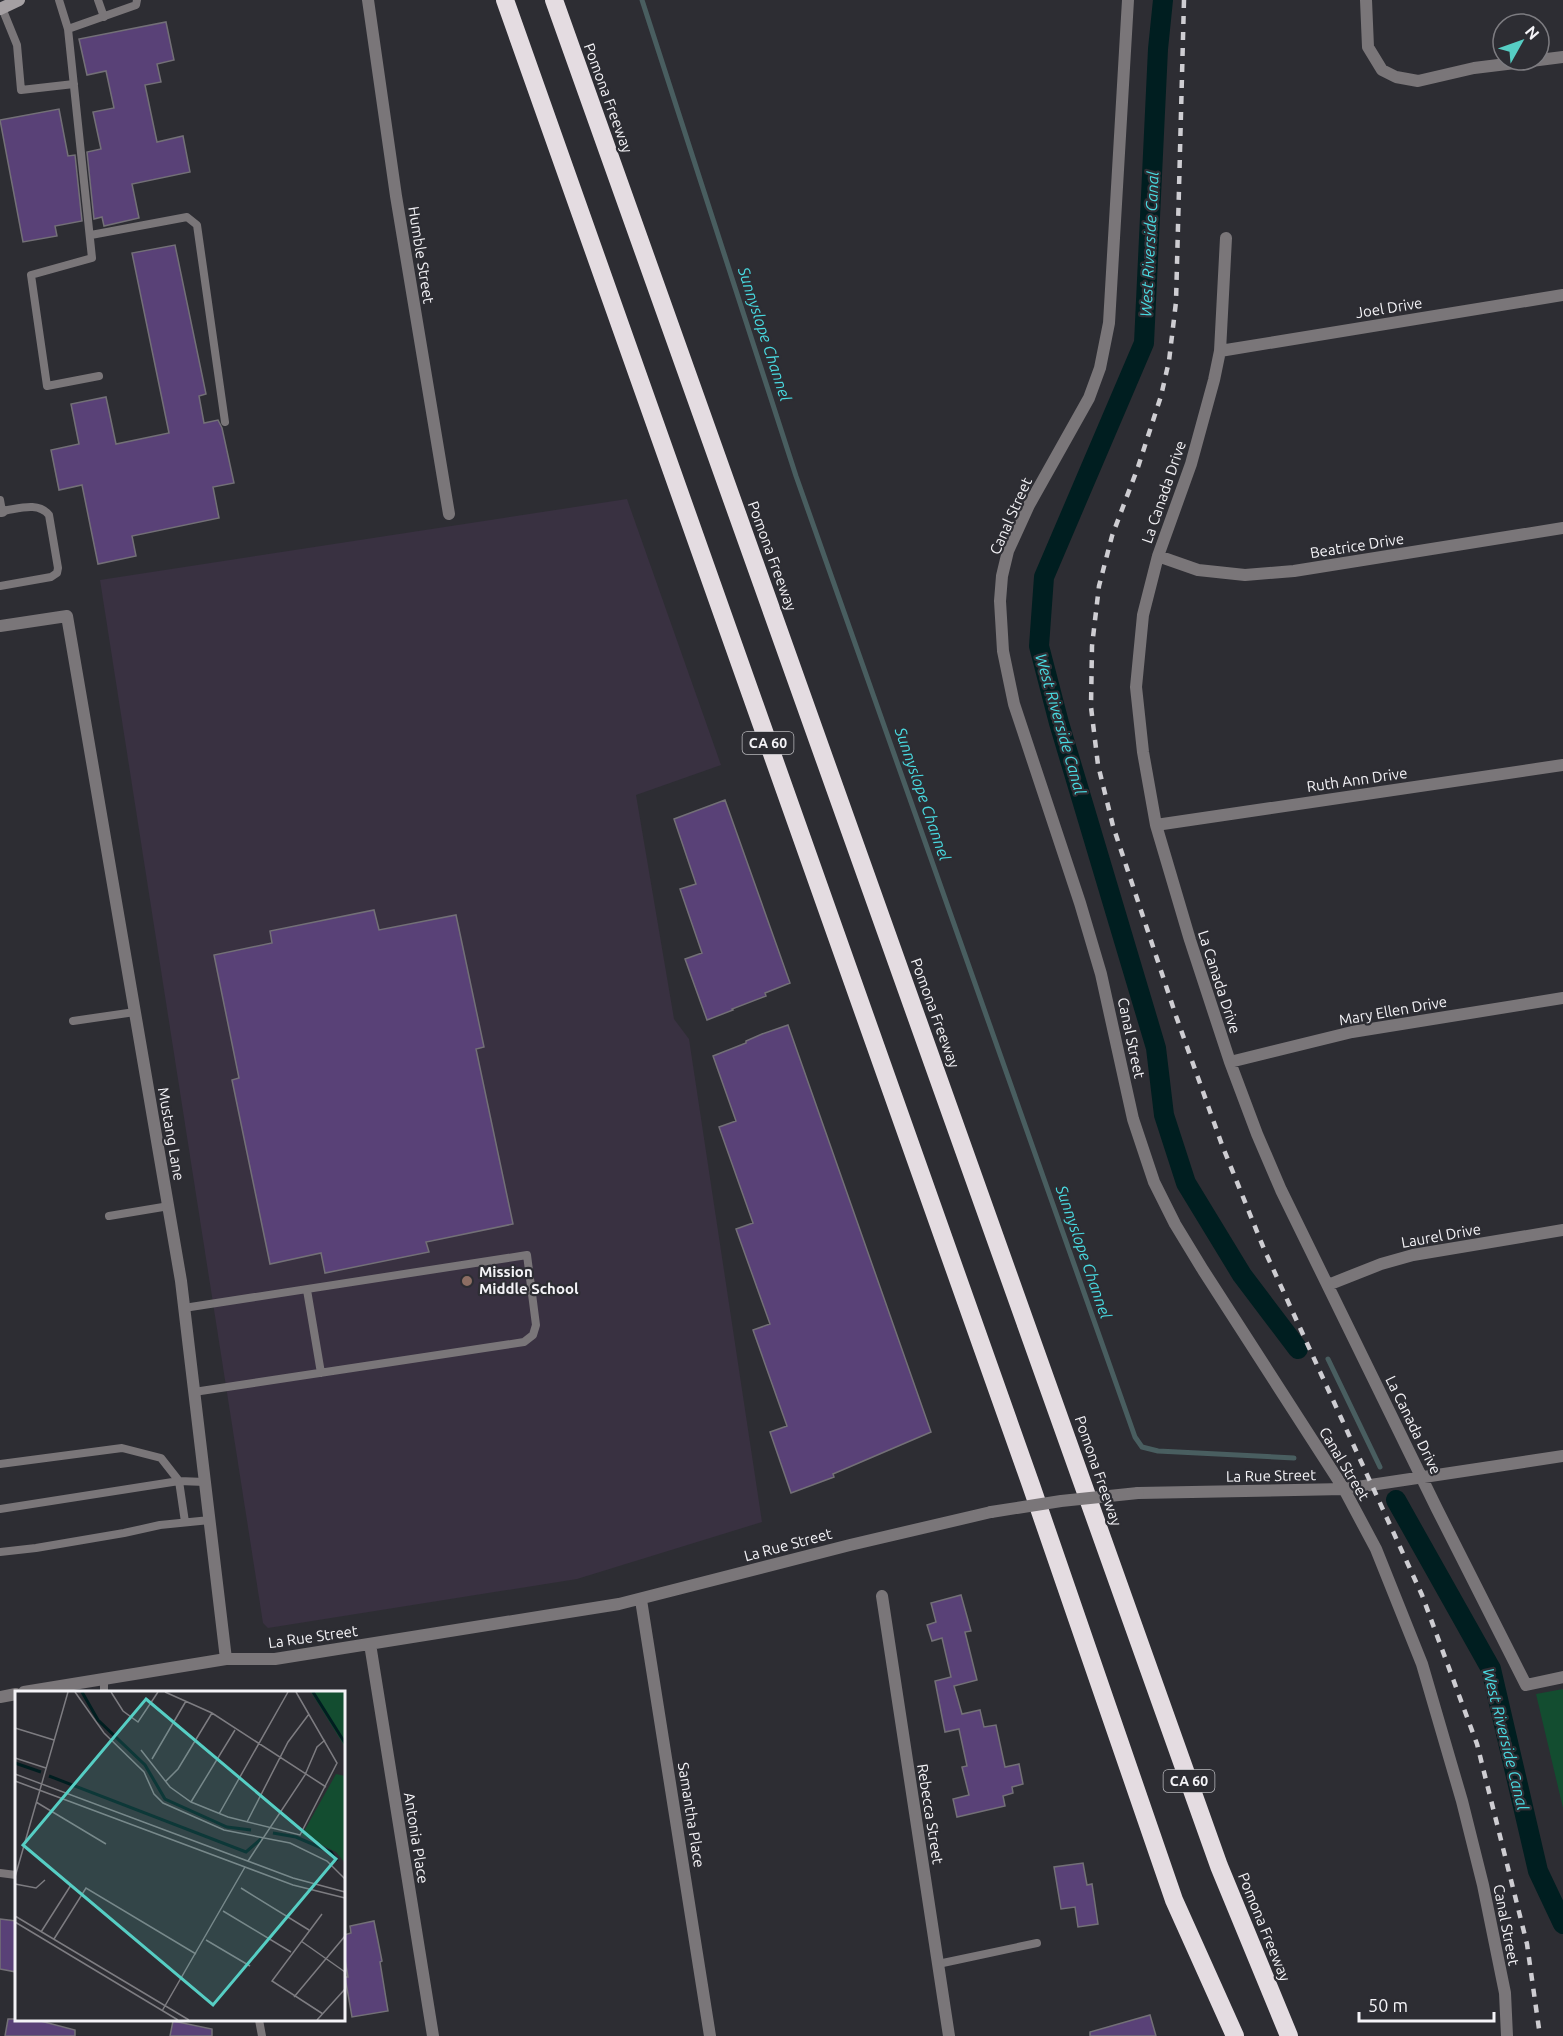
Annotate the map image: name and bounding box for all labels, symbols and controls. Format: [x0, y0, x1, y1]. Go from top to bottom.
north arrow [1491, 12, 1551, 72]
text: N [1522, 22, 1543, 43]
street label: Pomona Freeway [581, 41, 636, 155]
water label: West Riverside Canal [1136, 170, 1162, 317]
street label: Humble Street [405, 205, 438, 305]
water label: Sunnyslope Channel [734, 264, 795, 404]
street label: Joel Drive [1354, 294, 1423, 321]
street label: La Canada Drive [1138, 438, 1189, 545]
street label: Canal Street [986, 475, 1035, 557]
street label: Pomona Freeway [745, 499, 800, 613]
street label: Beatrice Drive [1309, 530, 1405, 561]
water label: West Riverside Canal [1032, 651, 1090, 797]
water label: Sunnyslope Channel [891, 724, 954, 864]
road number: CA 60 [742, 732, 794, 754]
street label: Ruth Ann Drive [1305, 764, 1408, 795]
street label: La Canada Drive [1195, 928, 1244, 1036]
street label: Pomona Freeway [908, 956, 963, 1070]
street label: Mary Ellen Drive [1338, 993, 1448, 1028]
street label: Canal Street [1115, 996, 1148, 1080]
street label: Mustang Lane [155, 1086, 188, 1182]
water label: Sunnyslope Channel [1052, 1182, 1115, 1322]
street label: Laurel Drive [1400, 1220, 1482, 1251]
place label: Mission Middle School [479, 1263, 579, 1297]
marker: Mission Middle School [460, 1274, 474, 1288]
street label: La Canada Drive [1382, 1373, 1445, 1477]
street label: Pomona Freeway [1072, 1413, 1125, 1528]
street label: Canal Street [1316, 1424, 1373, 1504]
street label: La Rue Street [1226, 1466, 1316, 1485]
street label: La Rue Street [742, 1525, 834, 1564]
street label: La Rue Street [267, 1622, 359, 1651]
water label: West Riverside Canal [1480, 1666, 1533, 1812]
inset map [15, 1691, 345, 2021]
street label: Samantha Place [675, 1761, 708, 1869]
street label: Rebecca Street [914, 1762, 947, 1865]
road number: CA 60 [1164, 1770, 1214, 1792]
street label: Antonia Place [401, 1791, 432, 1885]
street label: Pomona Freeway [1235, 1870, 1294, 1984]
street label: Canal Street [1490, 1883, 1523, 1967]
scale bar [1359, 1985, 1494, 2023]
text: 50 m [1368, 1995, 1408, 2015]

